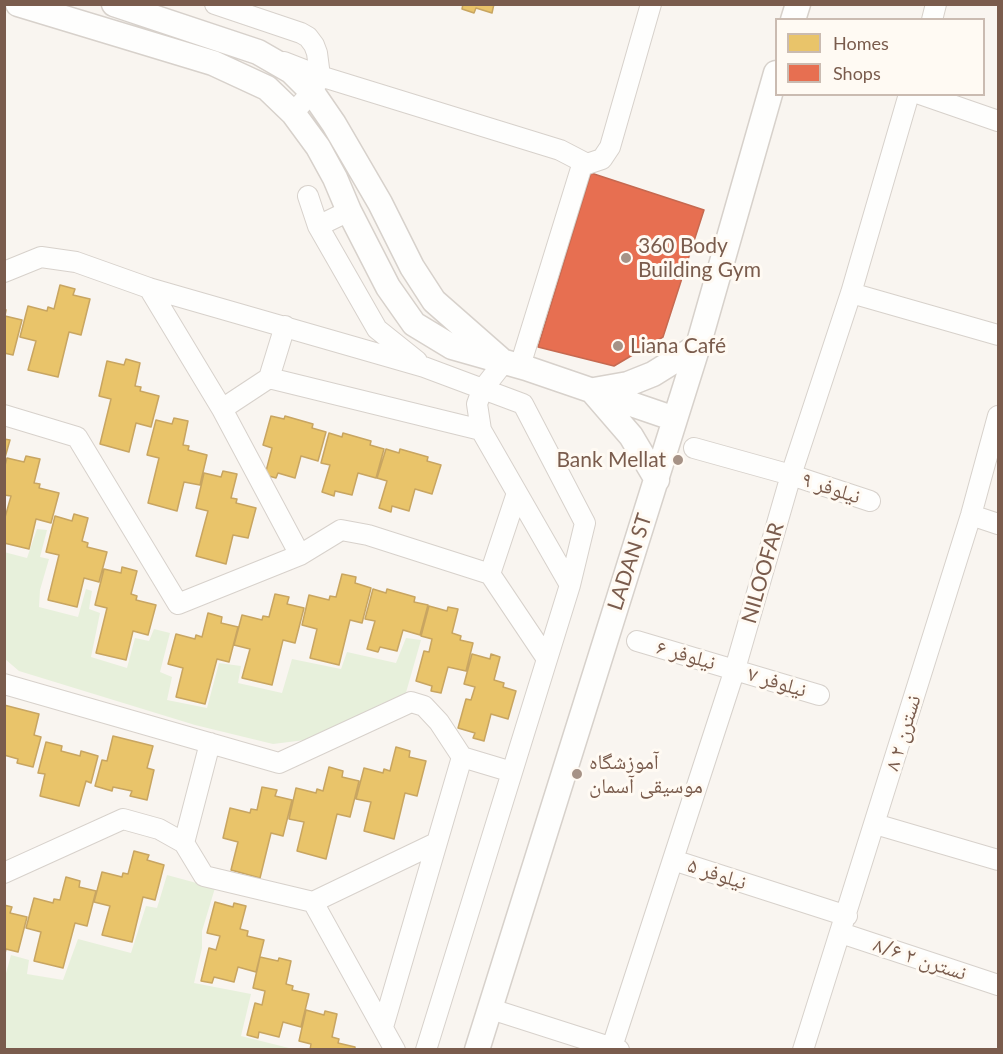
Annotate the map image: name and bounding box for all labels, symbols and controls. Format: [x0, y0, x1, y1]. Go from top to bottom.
legend [775, 18, 985, 96]
text: Homes [833, 32, 889, 54]
text: Shops [833, 62, 881, 84]
place label: 360 Body Building Gym [638, 233, 761, 283]
marker: 360 Body Building Gym [619, 251, 633, 265]
place label: Liana Café [630, 333, 726, 359]
marker: Liana Café [611, 339, 625, 353]
place label: Bank Mellat [556, 447, 666, 473]
marker: Bank Mellat [671, 453, 685, 467]
street label: ۹ نیلوفر [798, 467, 864, 509]
street label: LADAN ST [603, 511, 657, 613]
street label: NILOOFAR [737, 520, 789, 626]
street label: ۶ نیلوفر [653, 635, 719, 675]
street label: ۷ نیلوفر [744, 661, 810, 703]
street label: ۸ نسترن ۲ [880, 692, 926, 774]
place label: آموزشگاه موسیقی آسمان [589, 749, 703, 799]
marker: آموزشگاه موسیقی آسمان [570, 767, 584, 781]
street label: ۵ نیلوفر [684, 853, 750, 895]
street label: ۸/۶ نسترن ۲ [870, 932, 970, 986]

